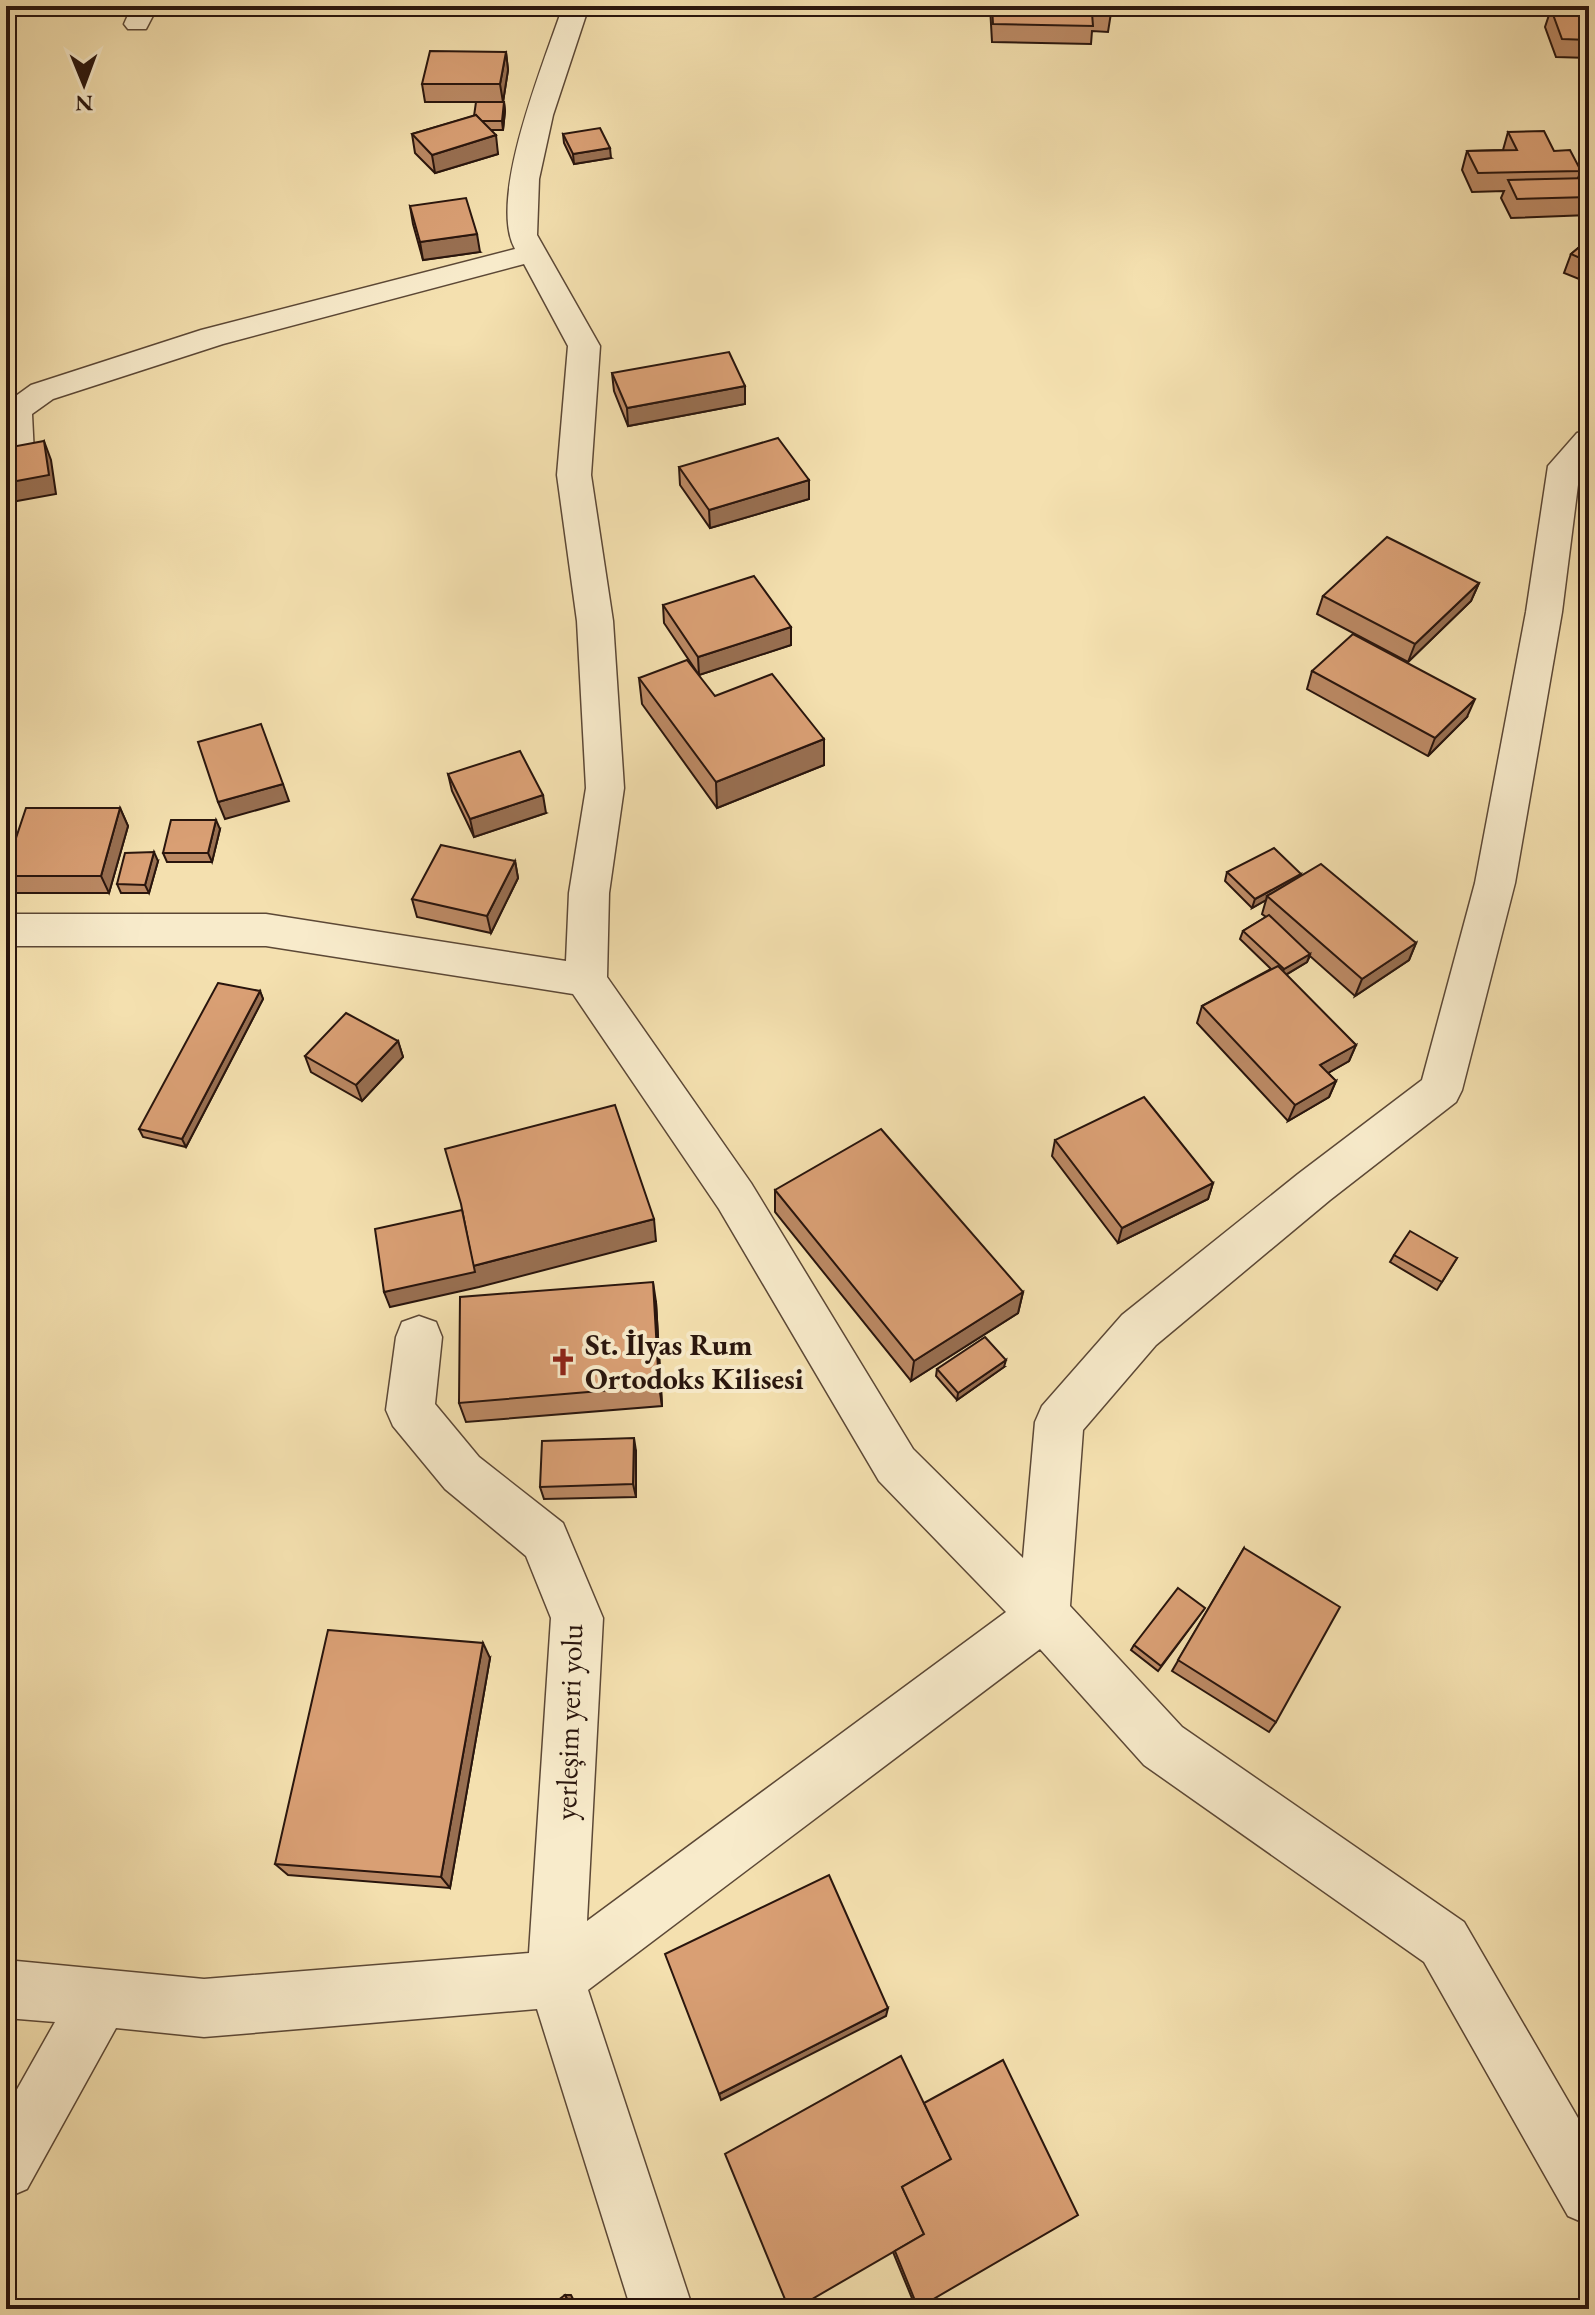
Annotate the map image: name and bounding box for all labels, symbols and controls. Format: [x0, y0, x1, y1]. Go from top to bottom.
north arrow [44, 44, 124, 124]
text: N [75, 89, 93, 118]
place label: St. İlyas Rum Ortodoks Kilisesi [585, 1325, 804, 1398]
church icon: St. İlyas Rum Ortodoks Kilisesi [548, 1347, 578, 1377]
street label: yerleşim yeri yolu [546, 1623, 591, 1821]

